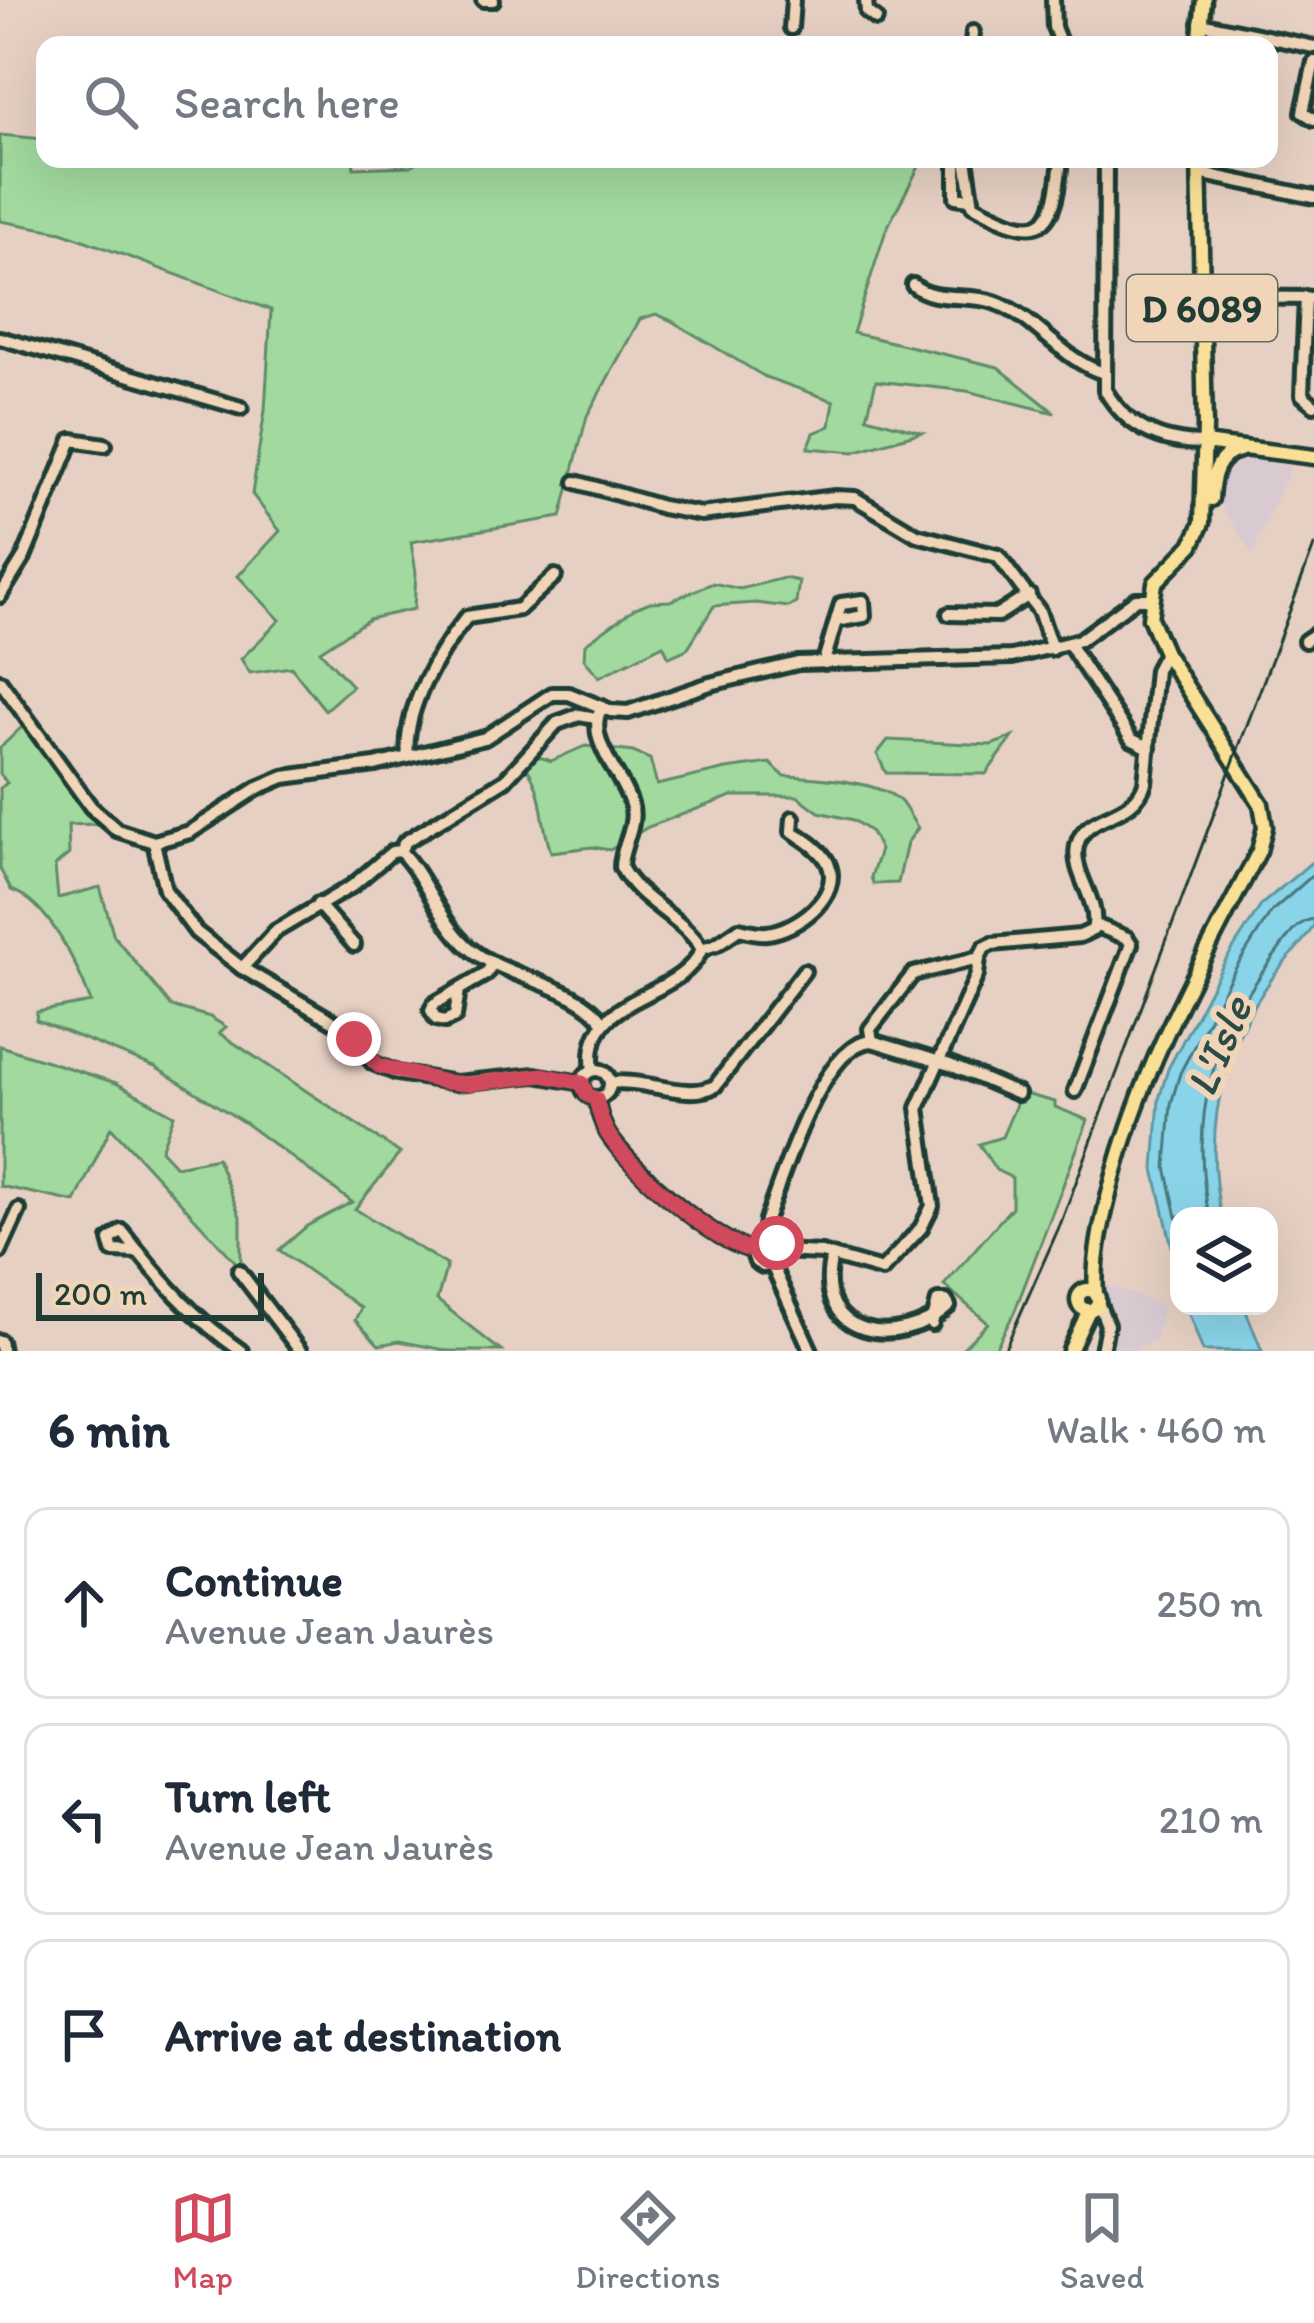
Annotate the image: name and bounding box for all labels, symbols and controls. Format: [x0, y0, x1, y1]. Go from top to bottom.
search box [36, 36, 1278, 168]
icon: search [78, 69, 144, 135]
text: Search here [174, 75, 400, 129]
road number: D 6089 [1127, 275, 1277, 341]
water label: L'Isle [1173, 986, 1264, 1104]
route end [327, 1012, 381, 1066]
map controls [1170, 1207, 1278, 1315]
button: layers [1170, 1207, 1278, 1315]
route start [750, 1216, 804, 1270]
scale bar [36, 1267, 264, 1320]
text: 200 m [54, 1274, 147, 1313]
text: 6 min [48, 1399, 170, 1460]
text: Walk · 460 m [1046, 1406, 1266, 1453]
text: Continue [165, 1553, 343, 1607]
icon: ahead [51, 1570, 117, 1636]
text: 250 m [1156, 1580, 1263, 1627]
text: Avenue Jean Jaurès [165, 1607, 494, 1654]
text: Turn left [165, 1769, 331, 1823]
icon: left [51, 1786, 117, 1852]
text: 210 m [1159, 1796, 1263, 1843]
text: Avenue Jean Jaurès [165, 1823, 494, 1870]
icon: arrive [51, 2002, 117, 2068]
text: Arrive at destination [165, 2008, 561, 2062]
tab: Map [170, 2185, 236, 2296]
tab: Directions [575, 2185, 720, 2296]
tab: Saved [1060, 2185, 1144, 2296]

